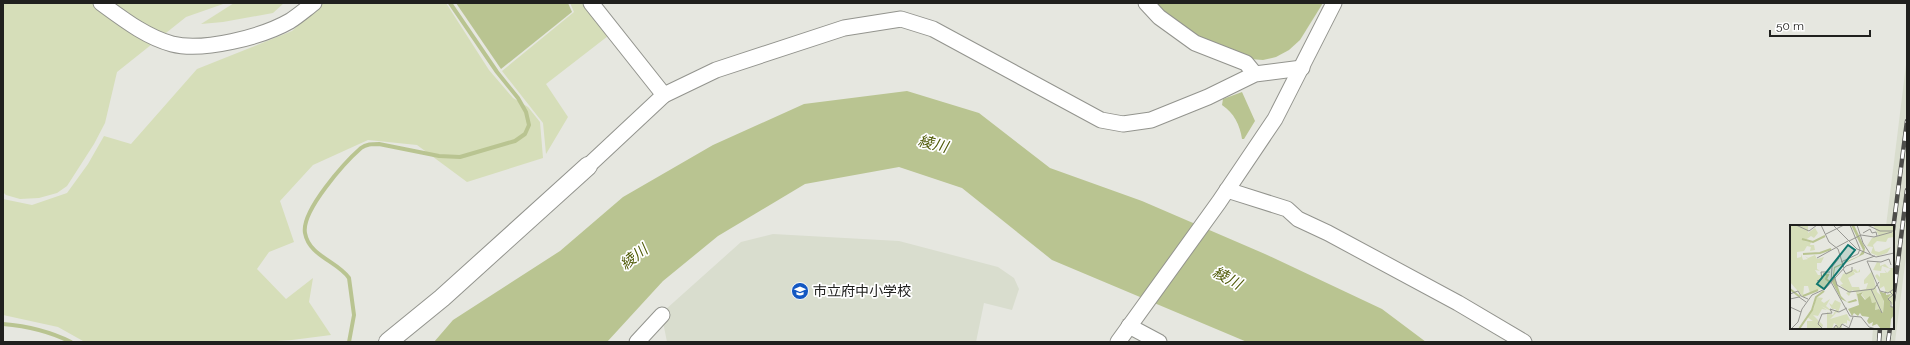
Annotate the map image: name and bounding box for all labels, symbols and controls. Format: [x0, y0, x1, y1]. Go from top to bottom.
scale bar [1770, 12, 1870, 38]
text: 50 m [1776, 19, 1804, 33]
water label: 綾川 [916, 132, 952, 157]
inset map [1790, 225, 1894, 329]
water label: 綾川 [617, 239, 653, 273]
water label: 綾川 [1210, 263, 1246, 294]
school or university icon: 市立府中小学校 [790, 281, 810, 301]
place label: 市立府中小学校 [813, 283, 911, 299]

